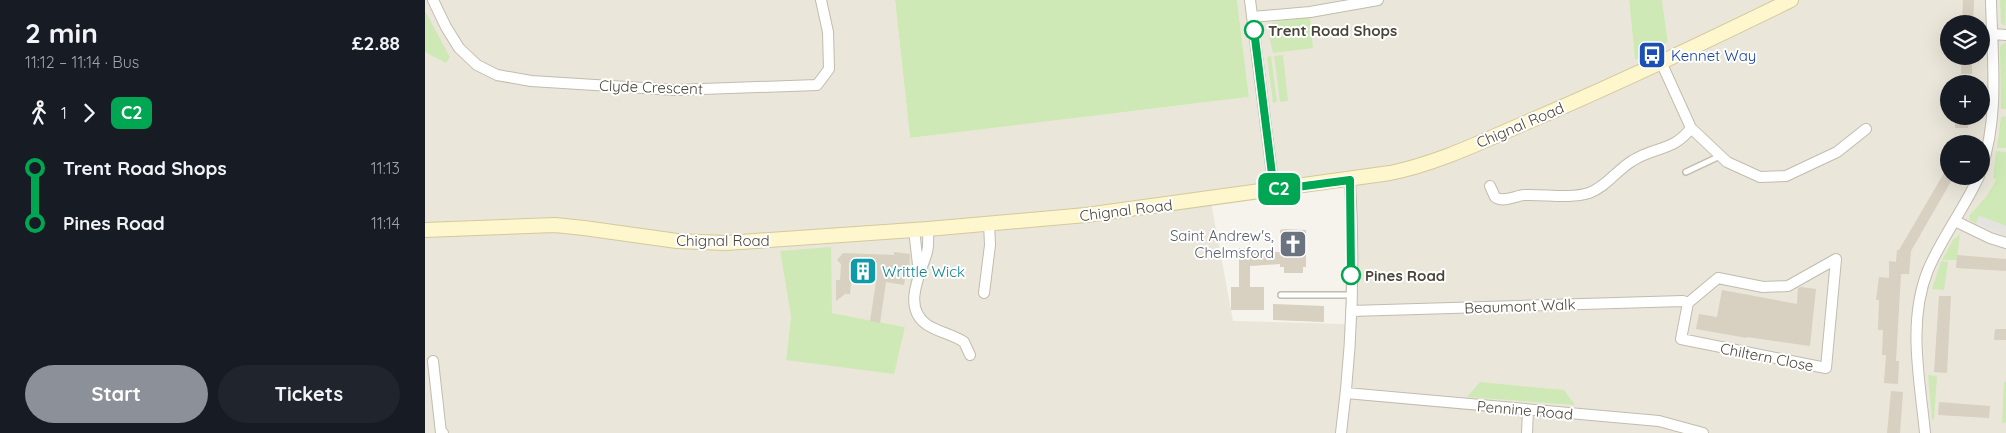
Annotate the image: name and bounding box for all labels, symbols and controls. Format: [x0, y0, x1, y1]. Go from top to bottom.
text: 2 min [25, 15, 98, 50]
map controls [1940, 15, 1990, 185]
button: layers [1940, 15, 1990, 65]
marker: Trent Road Shops [1244, 20, 1264, 40]
place label: Trent Road Shops [1268, 21, 1397, 40]
text: £2.88 [352, 31, 400, 55]
bus stop icon: Kennet Way [1637, 40, 1667, 70]
place label: Kennet Way [1671, 46, 1756, 65]
text: 11:12 – 11:14 · Bus [25, 52, 139, 72]
button: + [1940, 75, 1990, 125]
street label: Clyde Crescent [599, 76, 703, 98]
street label: Chignal Road [1473, 98, 1567, 152]
icon: walk [25, 99, 53, 127]
icon: forward [75, 99, 103, 127]
text: C2 [121, 101, 142, 124]
text: 1 [61, 103, 67, 123]
button: − [1940, 135, 1990, 185]
text: Trent Road Shops [63, 156, 227, 180]
text: 11:13 [371, 158, 400, 178]
line badge: C2 [1257, 173, 1301, 205]
text: C2 [1268, 177, 1290, 200]
street label: Chignal Road [1078, 195, 1174, 225]
text: Pines Road [63, 211, 165, 235]
text: 11:14 [371, 213, 400, 233]
place label: Saint Andrew's, Chelmsford [1170, 226, 1274, 262]
church icon: Saint Andrew's, Chelmsford [1278, 229, 1308, 259]
street label: Chignal Road [676, 231, 770, 250]
building icon: Writtle Wick [848, 256, 878, 286]
place label: Writtle Wick [882, 262, 965, 281]
marker: Pines Road [1341, 265, 1361, 285]
place label: Pines Road [1365, 266, 1445, 285]
street label: Beaumont Walk [1464, 295, 1576, 317]
street label: Chiltern Close [1719, 339, 1815, 375]
button: Start [25, 365, 208, 423]
button: Tickets [218, 365, 400, 423]
street label: Pennine Road [1476, 396, 1574, 424]

